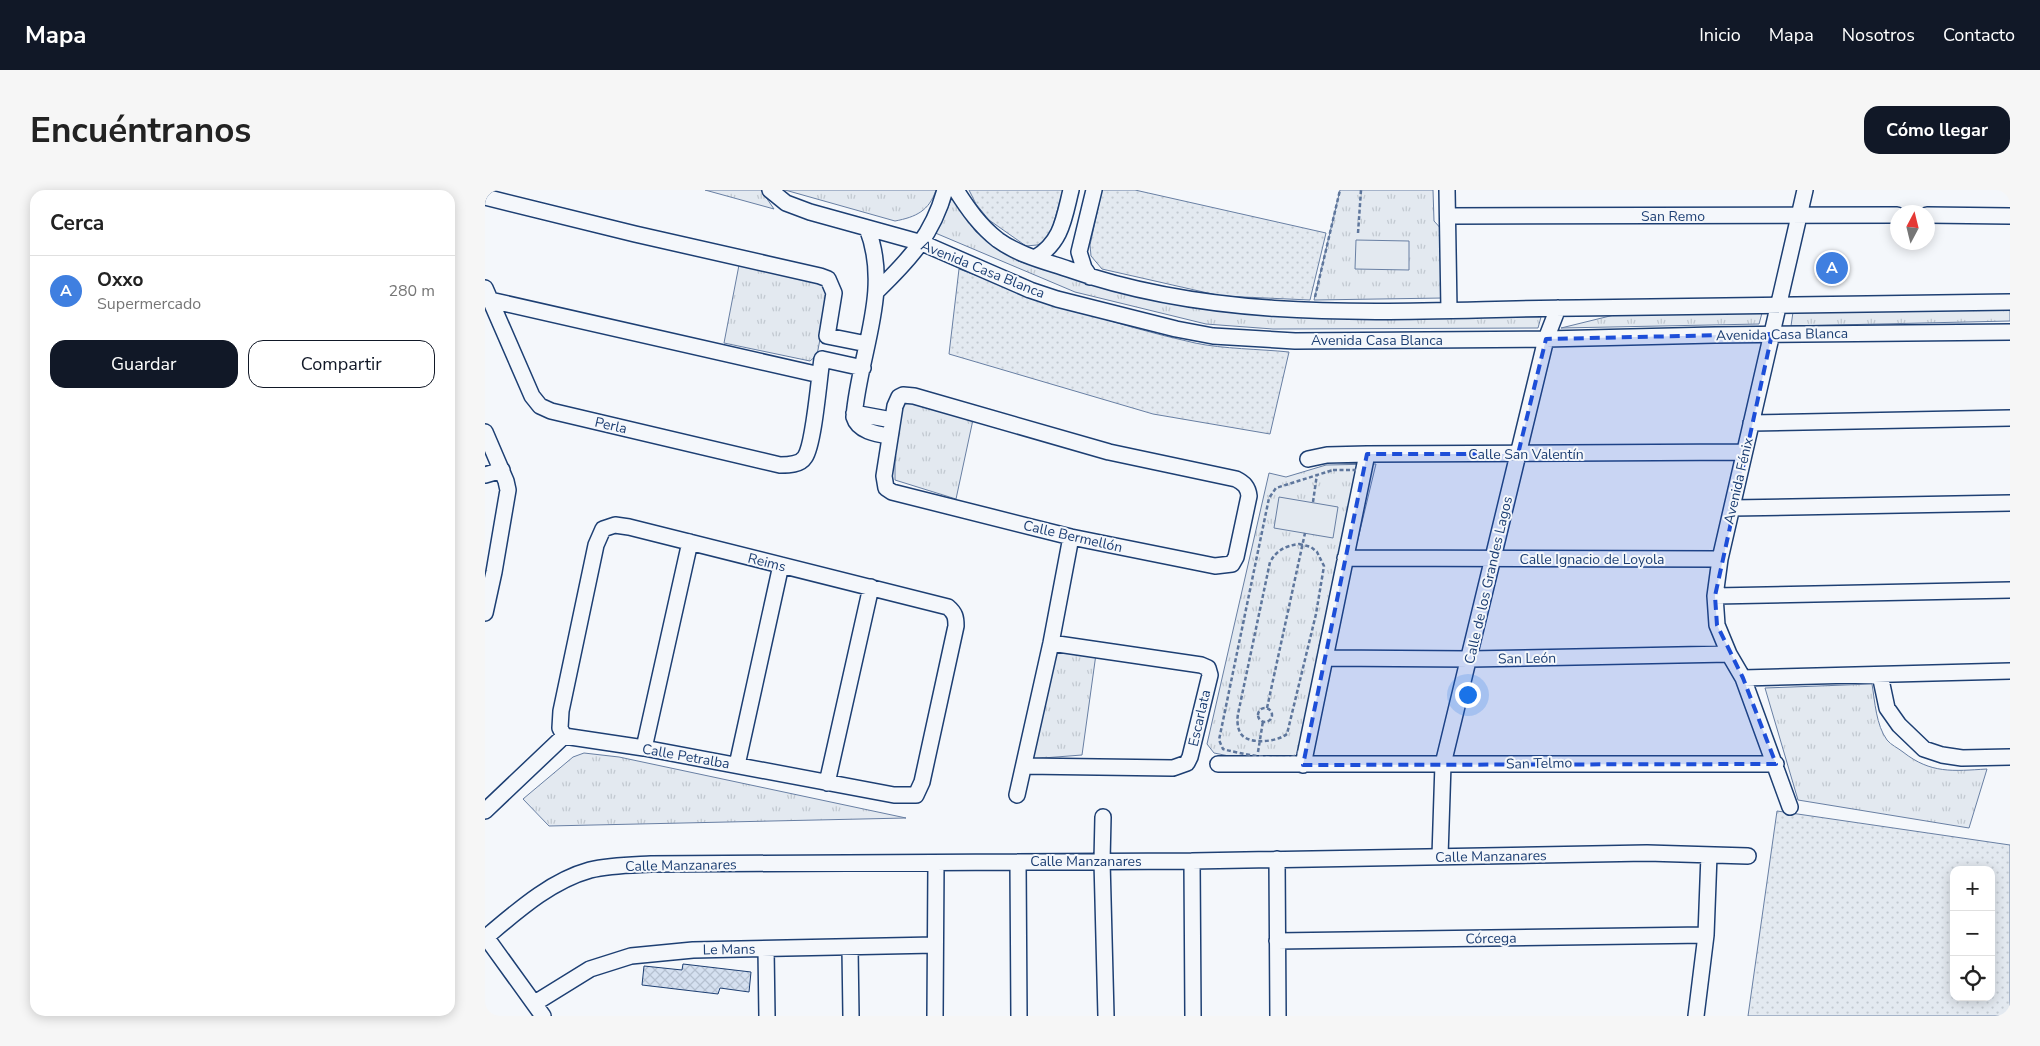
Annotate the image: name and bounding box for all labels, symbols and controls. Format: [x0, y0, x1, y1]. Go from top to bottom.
text: Mapa [25, 19, 87, 51]
text: Inicio [1699, 23, 1741, 47]
text: Mapa [1769, 23, 1814, 47]
text: Nosotros [1842, 23, 1915, 47]
text: Contacto [1943, 23, 2015, 47]
button: Cómo llegar [1864, 106, 2010, 154]
text: Encuéntranos [30, 107, 251, 154]
north arrow [1890, 205, 1935, 250]
street label: San Remo [1641, 207, 1705, 226]
text: Cerca [50, 209, 104, 237]
street label: Avenida Casa Blanca [918, 236, 1048, 303]
pin: A [1816, 249, 1848, 287]
text: Oxxo [97, 267, 143, 293]
text: A [60, 280, 72, 302]
text: 280 m [388, 280, 435, 302]
text: Supermercado [97, 293, 201, 315]
street label: Avenida Casa Blanca [1716, 324, 1848, 345]
street label: Avenida Casa Blanca [1311, 331, 1443, 350]
button: Guardar [50, 340, 238, 388]
button: Compartir [248, 340, 435, 388]
street label: Perla [593, 413, 629, 438]
street label: Avenida Fénix [1719, 435, 1758, 526]
street label: Calle San Valentín [1468, 445, 1584, 464]
street label: Calle de los Grandes Lagos [1460, 494, 1517, 666]
street label: Calle Bermellón [1021, 516, 1124, 557]
street label: Reims [746, 549, 788, 576]
street label: Calle Ignacio de Loyola [1519, 550, 1665, 569]
street label: San León [1498, 648, 1556, 669]
your location [1455, 682, 1481, 708]
street label: Escarlata [1184, 688, 1215, 748]
street label: Calle Petralba [641, 739, 731, 774]
street label: San Telmo [1506, 753, 1573, 774]
street label: Calle Manzanares [1435, 846, 1547, 867]
street label: Calle Manzanares [1030, 852, 1142, 871]
street label: Calle Manzanares [625, 855, 737, 876]
map controls [1950, 866, 1995, 1001]
button: + [1950, 866, 1995, 911]
button: − [1950, 911, 1995, 956]
street label: Córcega [1465, 929, 1517, 948]
street label: Le Mans [703, 940, 756, 959]
button: locate [1950, 956, 1995, 1001]

